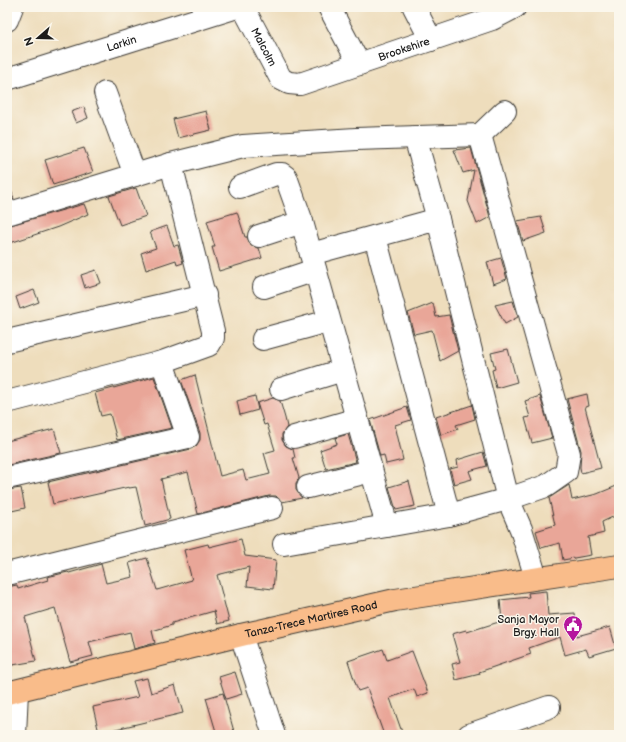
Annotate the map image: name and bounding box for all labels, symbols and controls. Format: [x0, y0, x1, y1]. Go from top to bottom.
north arrow [18, 18, 58, 58]
street label: Malcolm [249, 25, 280, 68]
street label: Larkin [105, 32, 138, 54]
street label: Brookshire [376, 34, 432, 64]
text: N [22, 35, 37, 47]
street label: Tanza-Trece Martires Road [244, 598, 379, 640]
place label: Sanja Mayor Brgy. Hall [497, 613, 560, 639]
public building icon: Sanja Mayor Brgy. Hall [562, 614, 584, 642]

